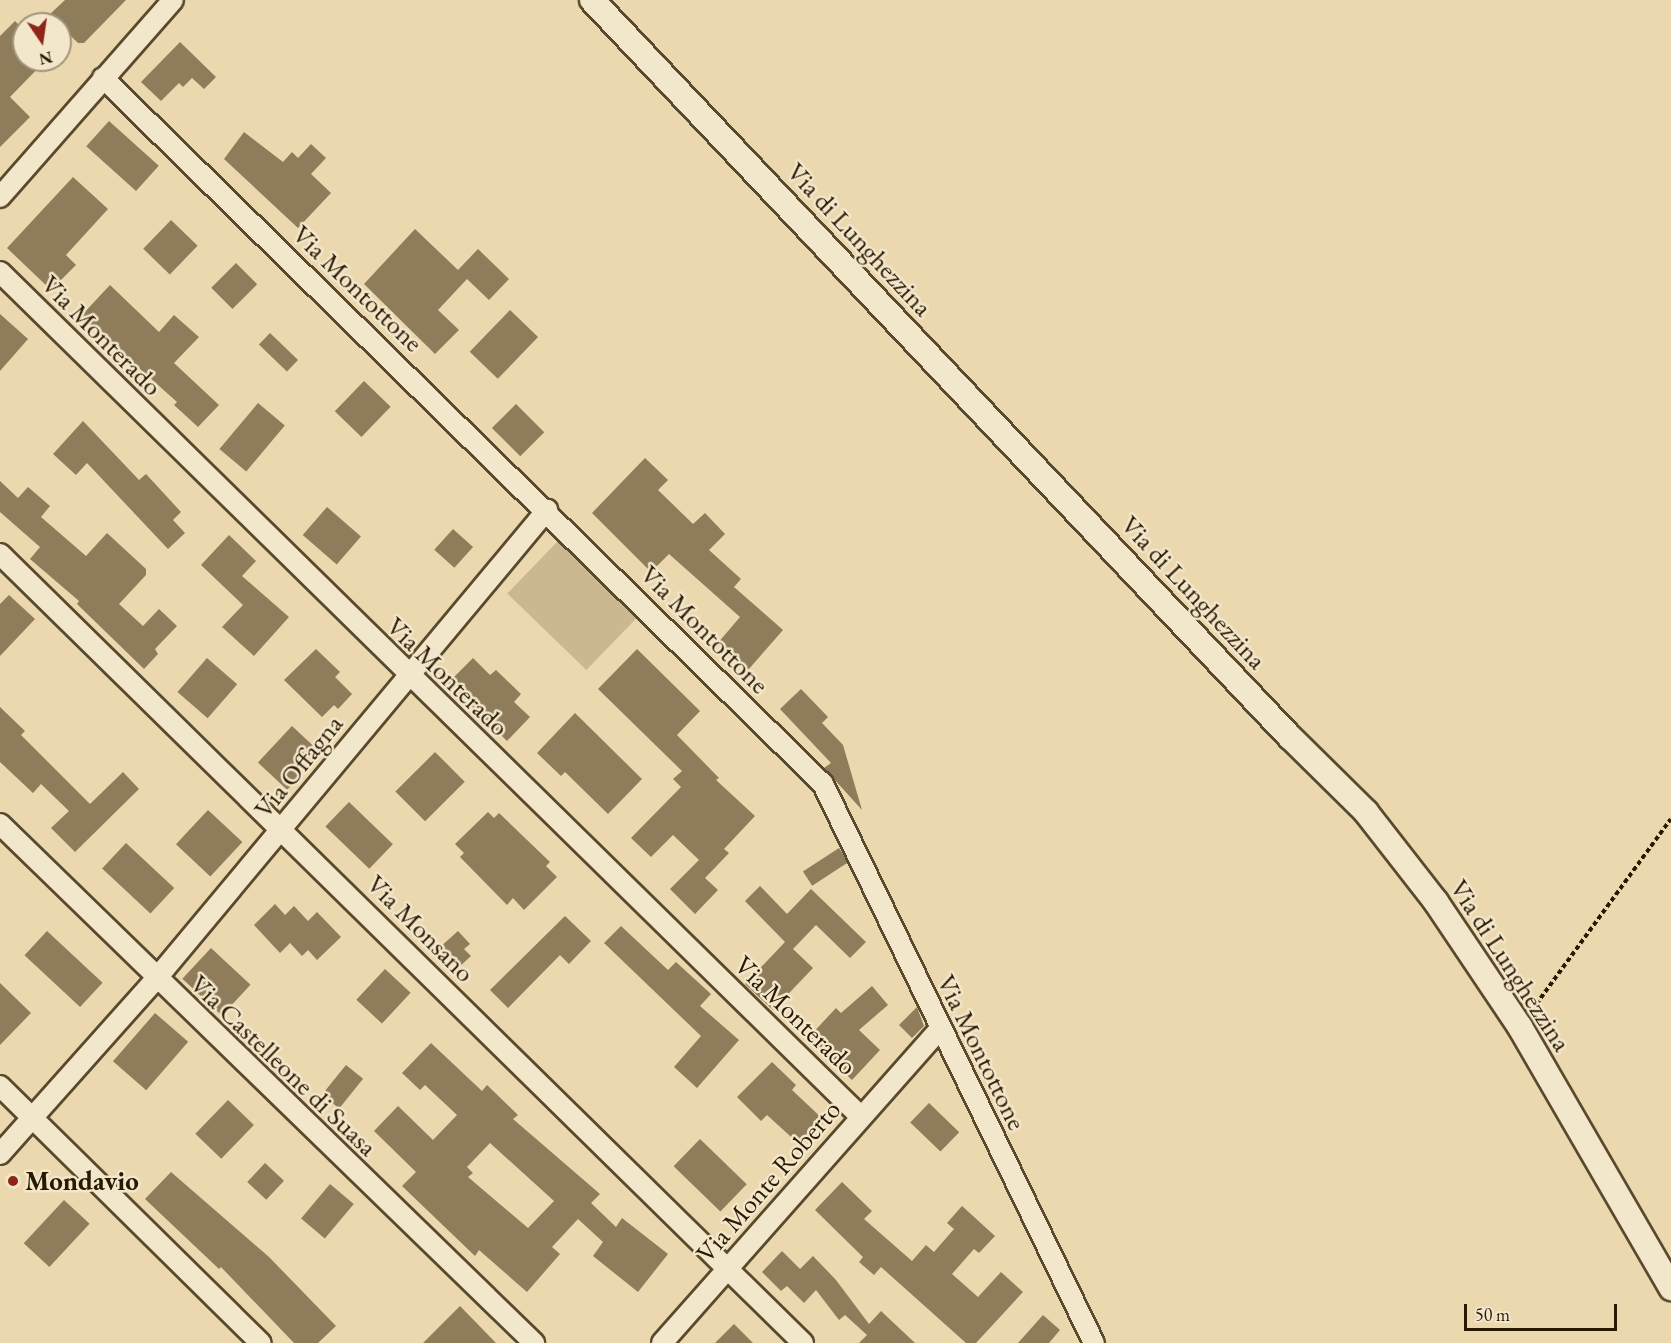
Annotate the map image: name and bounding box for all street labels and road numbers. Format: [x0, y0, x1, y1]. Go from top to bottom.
street label: Via di Lunghezzina [780, 155, 940, 323]
street label: Via Montottone [286, 218, 430, 358]
street label: Via Monterado [35, 268, 169, 402]
street label: Via di Lunghezzina [1114, 508, 1274, 676]
street label: Via Montottone [634, 558, 776, 700]
street label: Via Monterado [380, 610, 516, 742]
street label: Via Offagna [247, 708, 349, 824]
street label: Via Monsano [360, 867, 482, 989]
street label: Via di Lunghezzina [1443, 873, 1579, 1057]
street label: Via Monterado [728, 949, 864, 1081]
street label: Via Castelleone di Suasa [184, 967, 384, 1163]
street label: Via Montottone [930, 969, 1034, 1135]
street label: Via Monte Roberto [689, 1093, 847, 1269]

